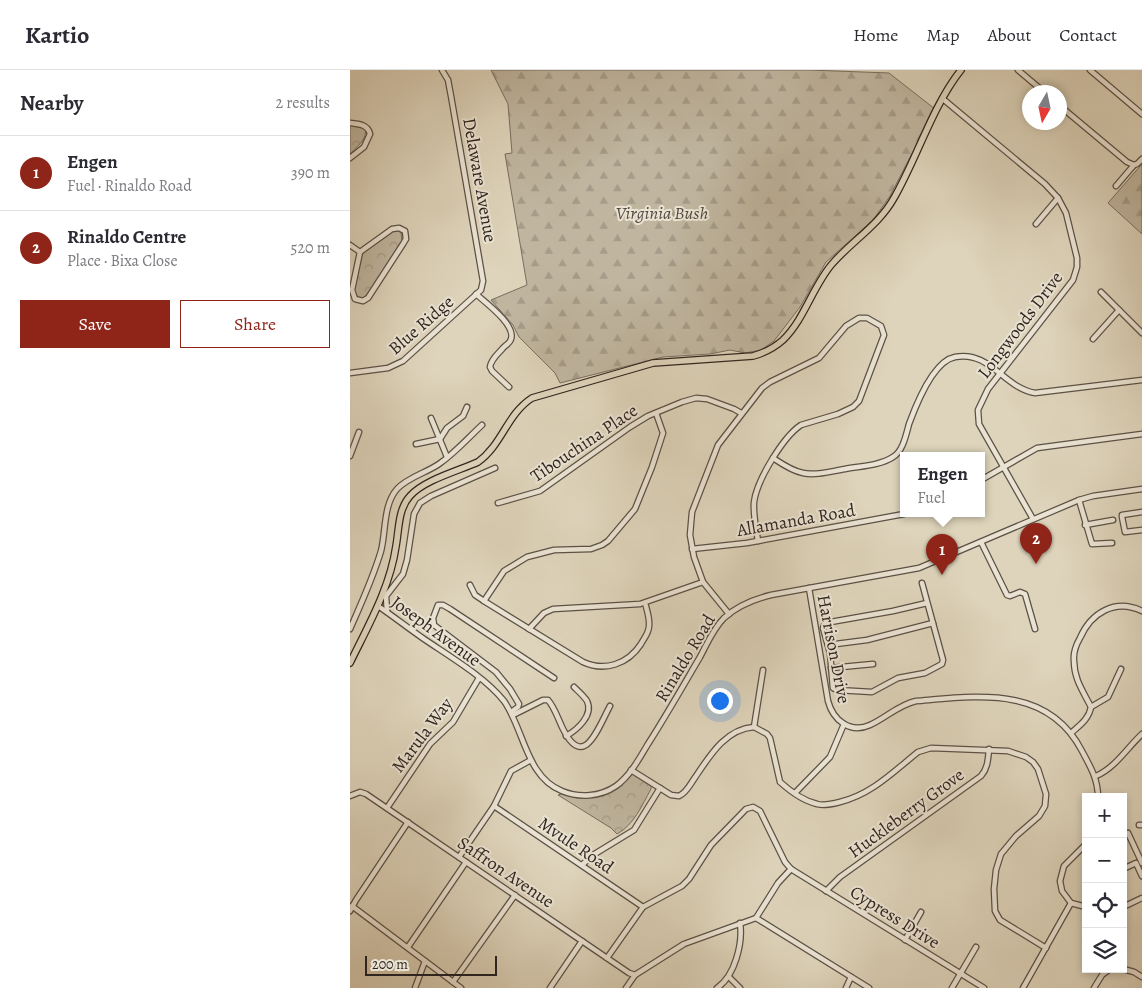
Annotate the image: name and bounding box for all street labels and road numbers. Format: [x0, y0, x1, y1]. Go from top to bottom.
street label: Delaware Avenue [457, 116, 503, 244]
street label: Longwoods Drive [972, 267, 1068, 383]
street label: Blue Ridge [383, 290, 459, 360]
street label: Tibouchina Place [526, 398, 642, 488]
street label: Allamanda Road [734, 498, 857, 542]
street label: Joseph Avenue [386, 590, 486, 672]
street label: Harrison Drive [812, 592, 856, 706]
street label: Rinaldo Road [649, 609, 721, 706]
street label: Marula Way [386, 692, 459, 777]
street label: Huckleberry Grove [843, 763, 969, 863]
street label: Mvule Road [534, 811, 619, 879]
street label: Saffron Avenue [453, 831, 559, 913]
street label: Cypress Drive [845, 880, 945, 954]

